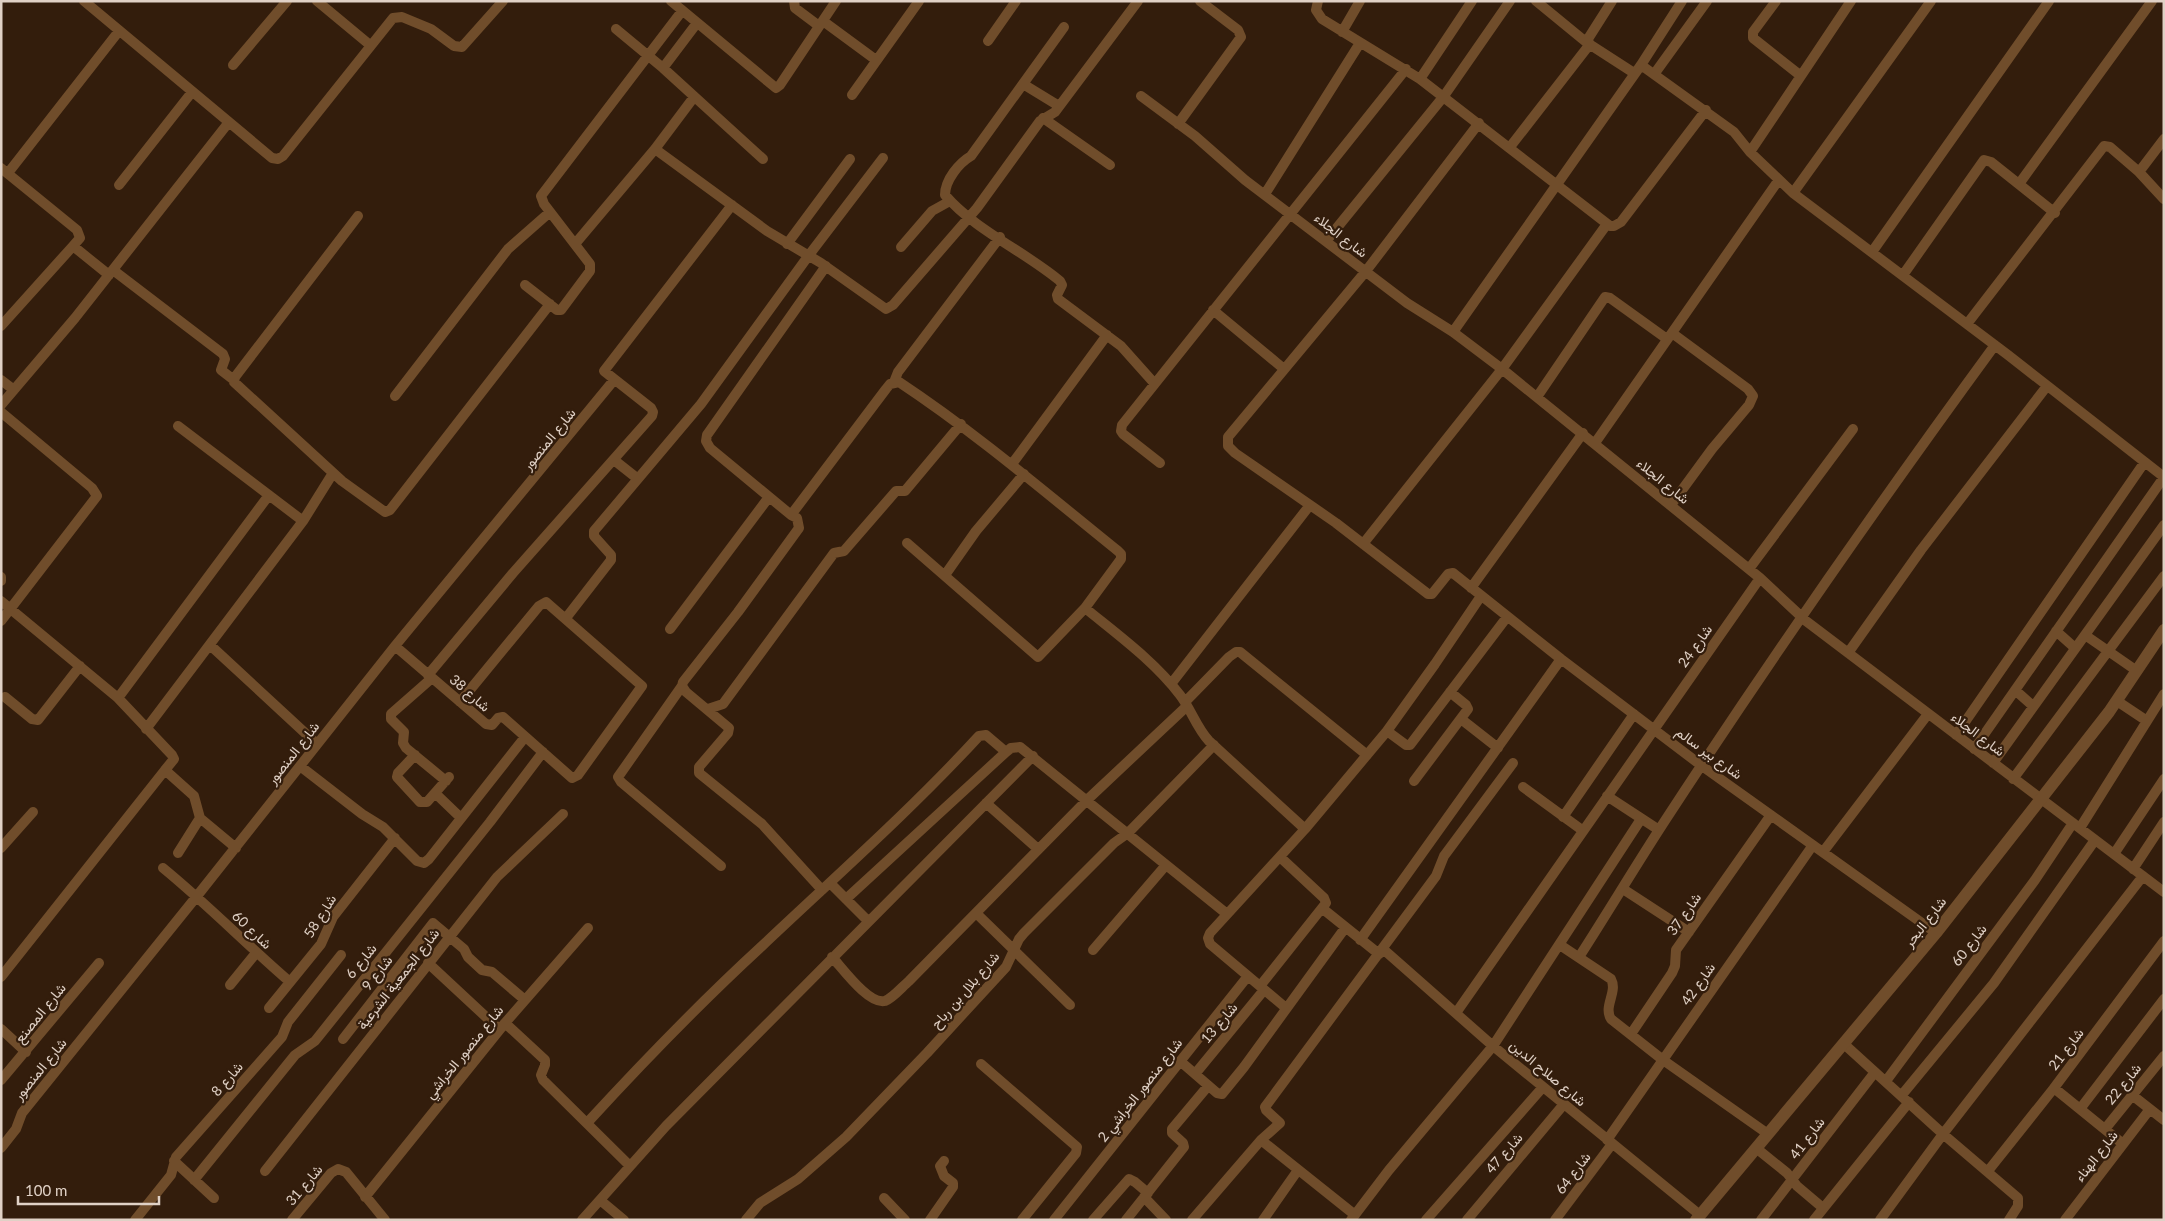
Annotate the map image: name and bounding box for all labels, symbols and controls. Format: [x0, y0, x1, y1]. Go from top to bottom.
street label: شارع الجلاء [1310, 209, 1371, 263]
street label: شارع المنصور [518, 404, 581, 476]
street label: شارع الجلاء [1632, 454, 1693, 509]
street label: شارع 24 [1674, 621, 1718, 672]
street label: شارع 38 [445, 670, 494, 717]
street label: شارع الجلاء [1946, 708, 2008, 762]
street label: شارع المنصور [262, 718, 325, 790]
street label: شارع بير سالم [1671, 723, 1746, 785]
street label: شارع 37 [1663, 889, 1707, 940]
street label: شارع 58 [300, 891, 342, 942]
street label: شارع البحر [1899, 893, 1952, 953]
street label: شارع 60 [227, 907, 276, 954]
street label: شارع 60 [1947, 920, 1992, 971]
street label: شارع الجمعية الشرعية [353, 925, 445, 1034]
street label: شارع 6 [341, 940, 382, 983]
street label: شارع بلال بن رباح [927, 948, 1005, 1034]
street label: شارع 9 [358, 952, 398, 995]
street label: شارع 42 [1677, 959, 1721, 1010]
street label: شارع المصنع [10, 979, 71, 1048]
street label: شارع 13 [1197, 999, 1243, 1048]
street label: شارع منصور الخراشي [421, 1002, 510, 1104]
street label: شارع 21 [2044, 1024, 2089, 1075]
street label: شارع المنصور [9, 1034, 72, 1106]
street label: شارع منصور الخراشي 2 [1094, 1034, 1189, 1147]
street label: شارع صلاح الدين [1505, 1036, 1590, 1112]
street label: شارع 8 [207, 1058, 248, 1101]
street label: شارع 22 [2101, 1060, 2147, 1110]
street label: شارع 41 [1785, 1113, 1830, 1164]
street label: شارع الهناء [2070, 1127, 2123, 1186]
street label: شارع 47 [1481, 1129, 1528, 1178]
street label: شارع 64 [1551, 1148, 1596, 1199]
street label: شارع 31 [282, 1161, 328, 1210]
scale bar [18, 1174, 159, 1206]
text: 100 m [25, 1181, 67, 1199]

